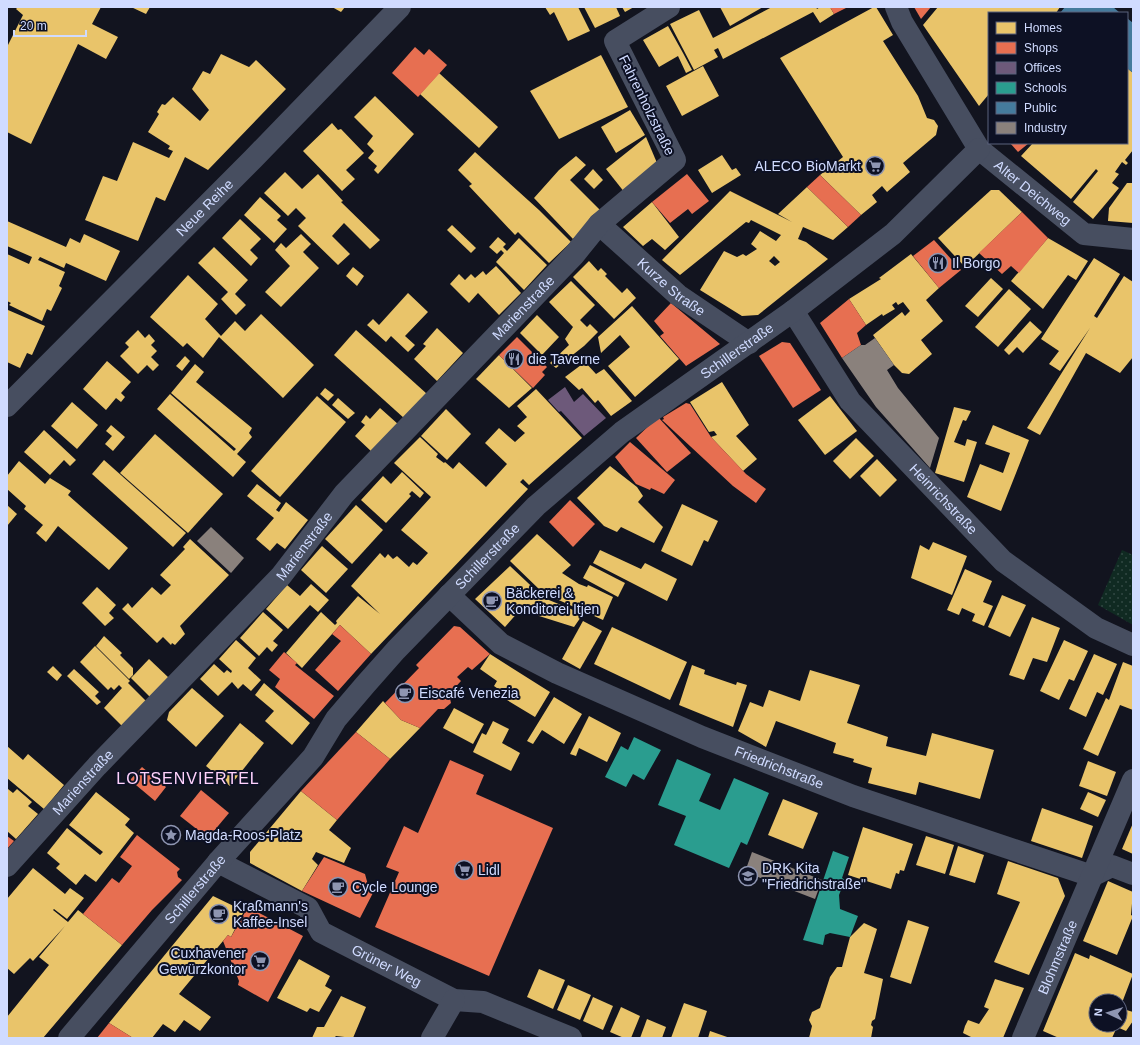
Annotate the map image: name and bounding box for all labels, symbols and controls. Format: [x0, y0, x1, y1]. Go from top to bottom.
scale bar [14, 12, 86, 38]
legend [988, 12, 1128, 144]
text: 20 m [20, 19, 47, 33]
text: Homes [1024, 21, 1062, 35]
text: Shops [1024, 41, 1058, 55]
street label: Fahrenholzstraße [616, 52, 678, 158]
text: Offices [1024, 61, 1061, 75]
text: Schools [1024, 81, 1067, 95]
text: Public [1024, 101, 1057, 115]
text: Industry [1024, 121, 1067, 135]
supermarket icon: ALECO BioMarkt [864, 155, 886, 177]
street label: Alter Deichweg [991, 157, 1075, 228]
place label: ALECO BioMarkt [754, 158, 861, 174]
street label: Neue Reihe [173, 176, 237, 239]
restaurant icon: Il Borgo [927, 252, 949, 274]
street label: Kurze Straße [634, 255, 708, 319]
place label: Il Borgo [952, 255, 1000, 271]
street label: Marienstraße [489, 272, 558, 343]
street label: Schillerstraße [697, 319, 777, 382]
restaurant icon: die Taverne [503, 348, 525, 370]
place label: die Taverne [528, 351, 600, 367]
street label: Heinrichstraße [906, 460, 981, 538]
street label: Marienstraße [273, 508, 336, 584]
street label: Schillerstraße [452, 520, 523, 592]
place label: Bäckerei & Konditorei Itjen [506, 585, 599, 617]
cafe icon: Bäckerei & Konditorei Itjen [481, 590, 503, 612]
cafe icon: Eiscafé Venezia [394, 682, 416, 704]
place label: Eiscafé Venezia [419, 685, 519, 701]
street label: Friedrichstraße [732, 743, 826, 792]
street label: Marienstraße [49, 746, 117, 818]
district label: LOTSENVIERTEL [116, 770, 260, 787]
place icon: Magda-Roos-Platz [160, 824, 182, 846]
place label: Magda-Roos-Platz [185, 827, 301, 843]
street label: Schillerstraße [161, 851, 229, 927]
supermarket icon: Lidl [453, 859, 475, 881]
place label: DRK Kita "Friedrichstraße" [762, 860, 866, 892]
place label: Lidl [478, 862, 500, 878]
school or university icon: DRK Kita "Friedrichstraße" [737, 865, 759, 887]
cafe icon: Cycle Lounge [327, 876, 349, 898]
place label: Cycle Lounge [352, 879, 438, 895]
place label: Kraßmann's Kaffee-Insel [233, 898, 308, 930]
cafe icon: Kraßmann's Kaffee-Insel [208, 903, 230, 925]
street label: Blohmstraße [1035, 917, 1081, 997]
street label: Grüner Weg [349, 941, 424, 990]
place label: Cuxhavener Gewürzkontor [159, 945, 246, 977]
supermarket icon: Cuxhavener Gewürzkontor [249, 950, 271, 972]
north arrow [1088, 993, 1128, 1033]
text: N [1092, 1008, 1104, 1017]

